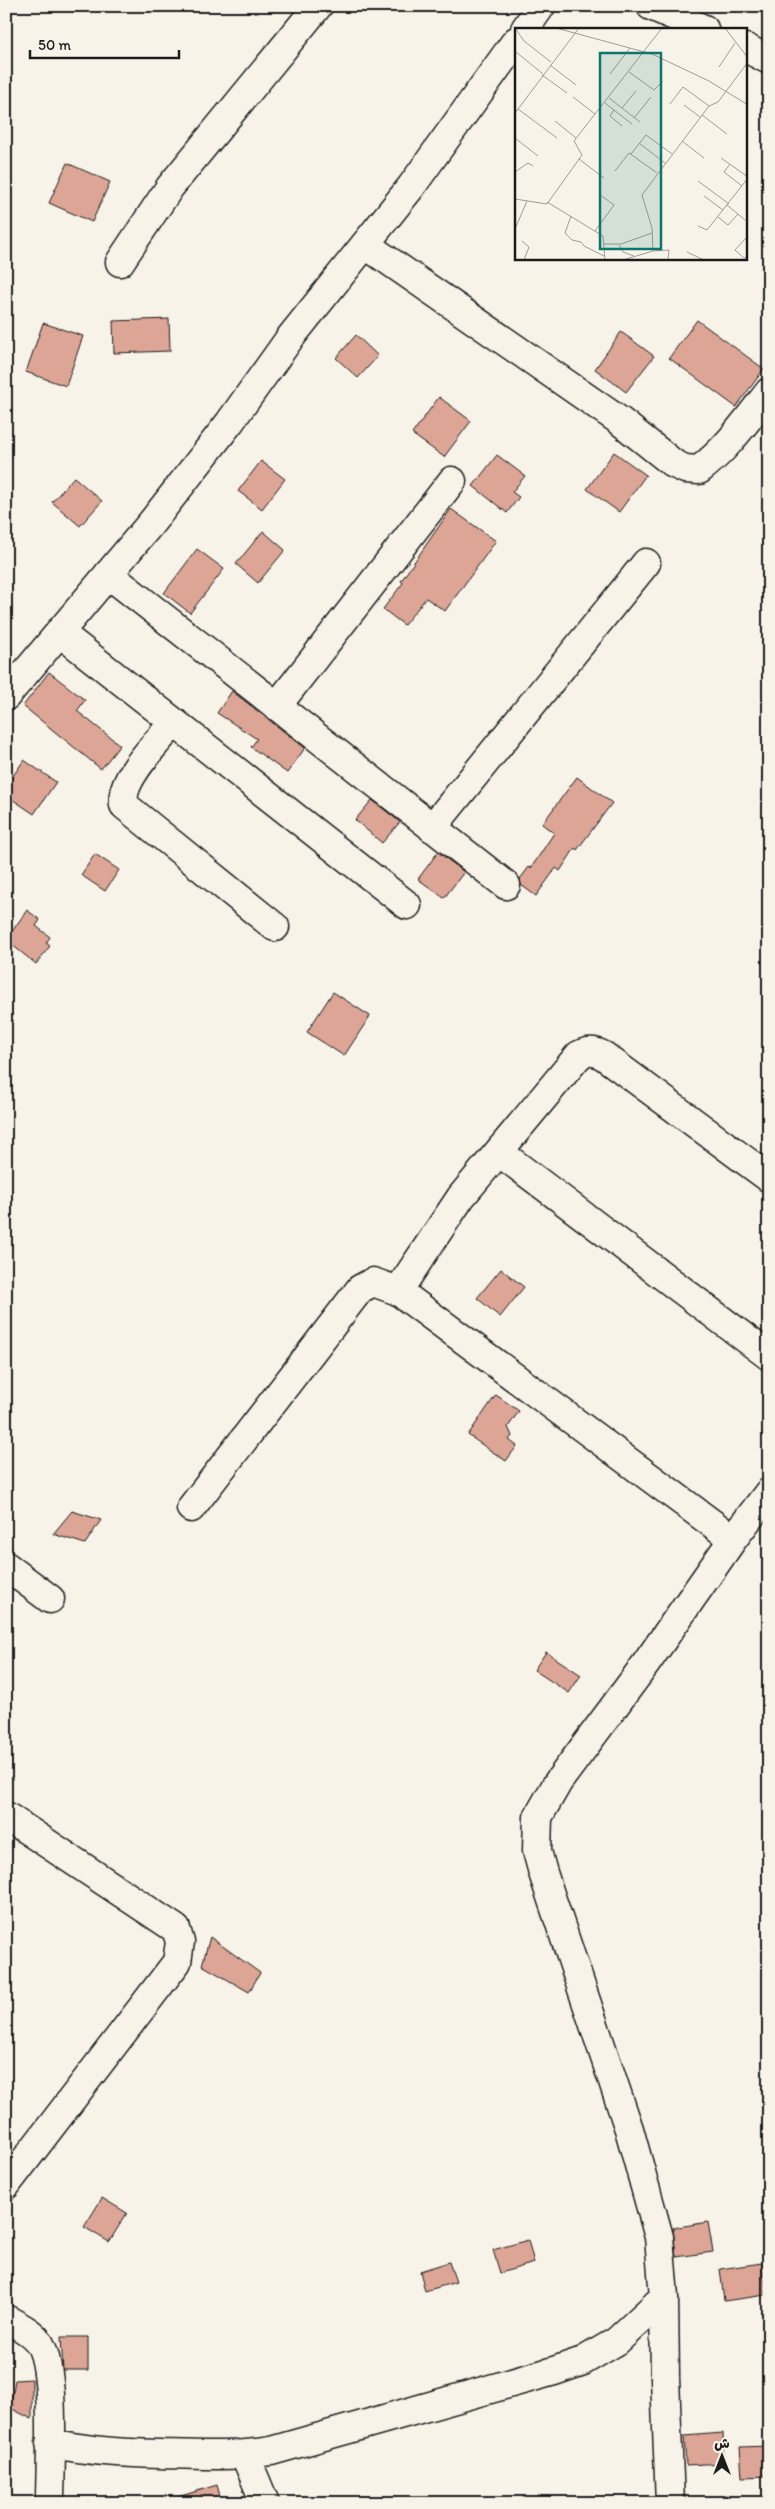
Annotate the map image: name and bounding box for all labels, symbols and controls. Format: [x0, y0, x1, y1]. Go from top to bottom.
scale bar [30, 28, 179, 60]
inset map [515, 28, 748, 260]
text: 50 m [38, 36, 71, 54]
north arrow [698, 2432, 748, 2482]
text: ش [714, 2435, 730, 2452]

